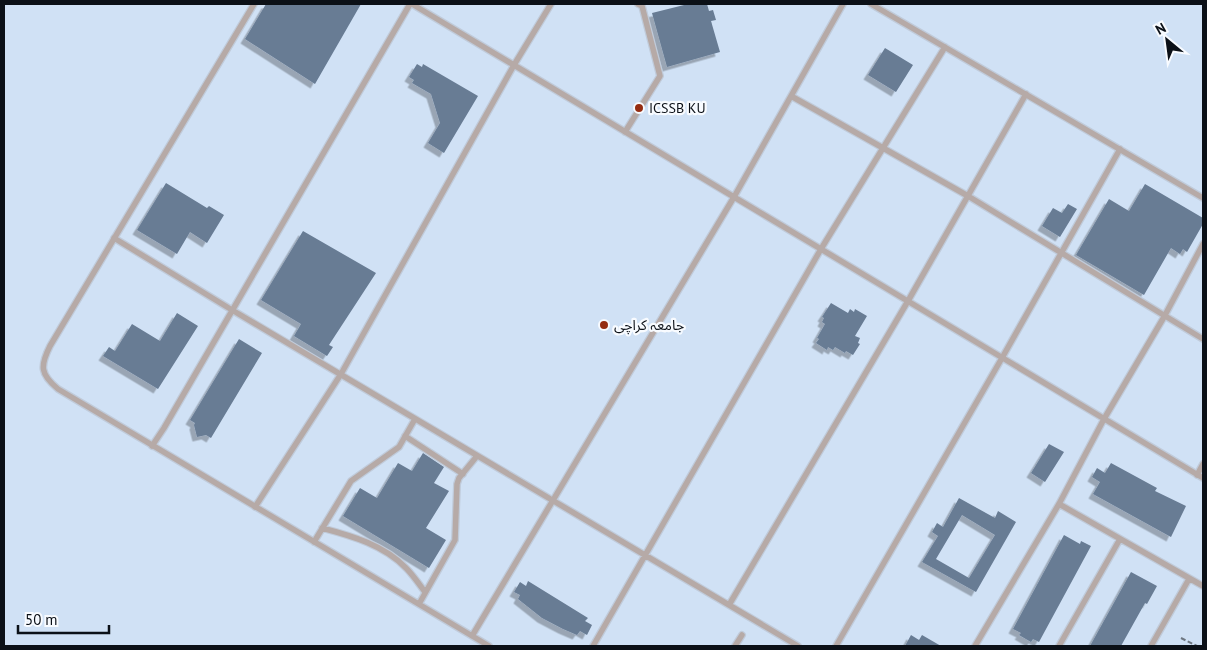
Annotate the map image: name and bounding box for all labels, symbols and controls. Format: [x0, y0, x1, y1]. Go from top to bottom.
north arrow [1142, 15, 1192, 65]
text: N [1152, 19, 1169, 39]
place label: ICSSB KU [649, 99, 706, 117]
marker: ICSSB KU [633, 102, 645, 114]
place label: جامعہ کراچی [614, 316, 684, 335]
marker: جامعہ کراچی [598, 319, 610, 331]
scale bar [18, 602, 109, 634]
text: 50 m [25, 610, 58, 629]

